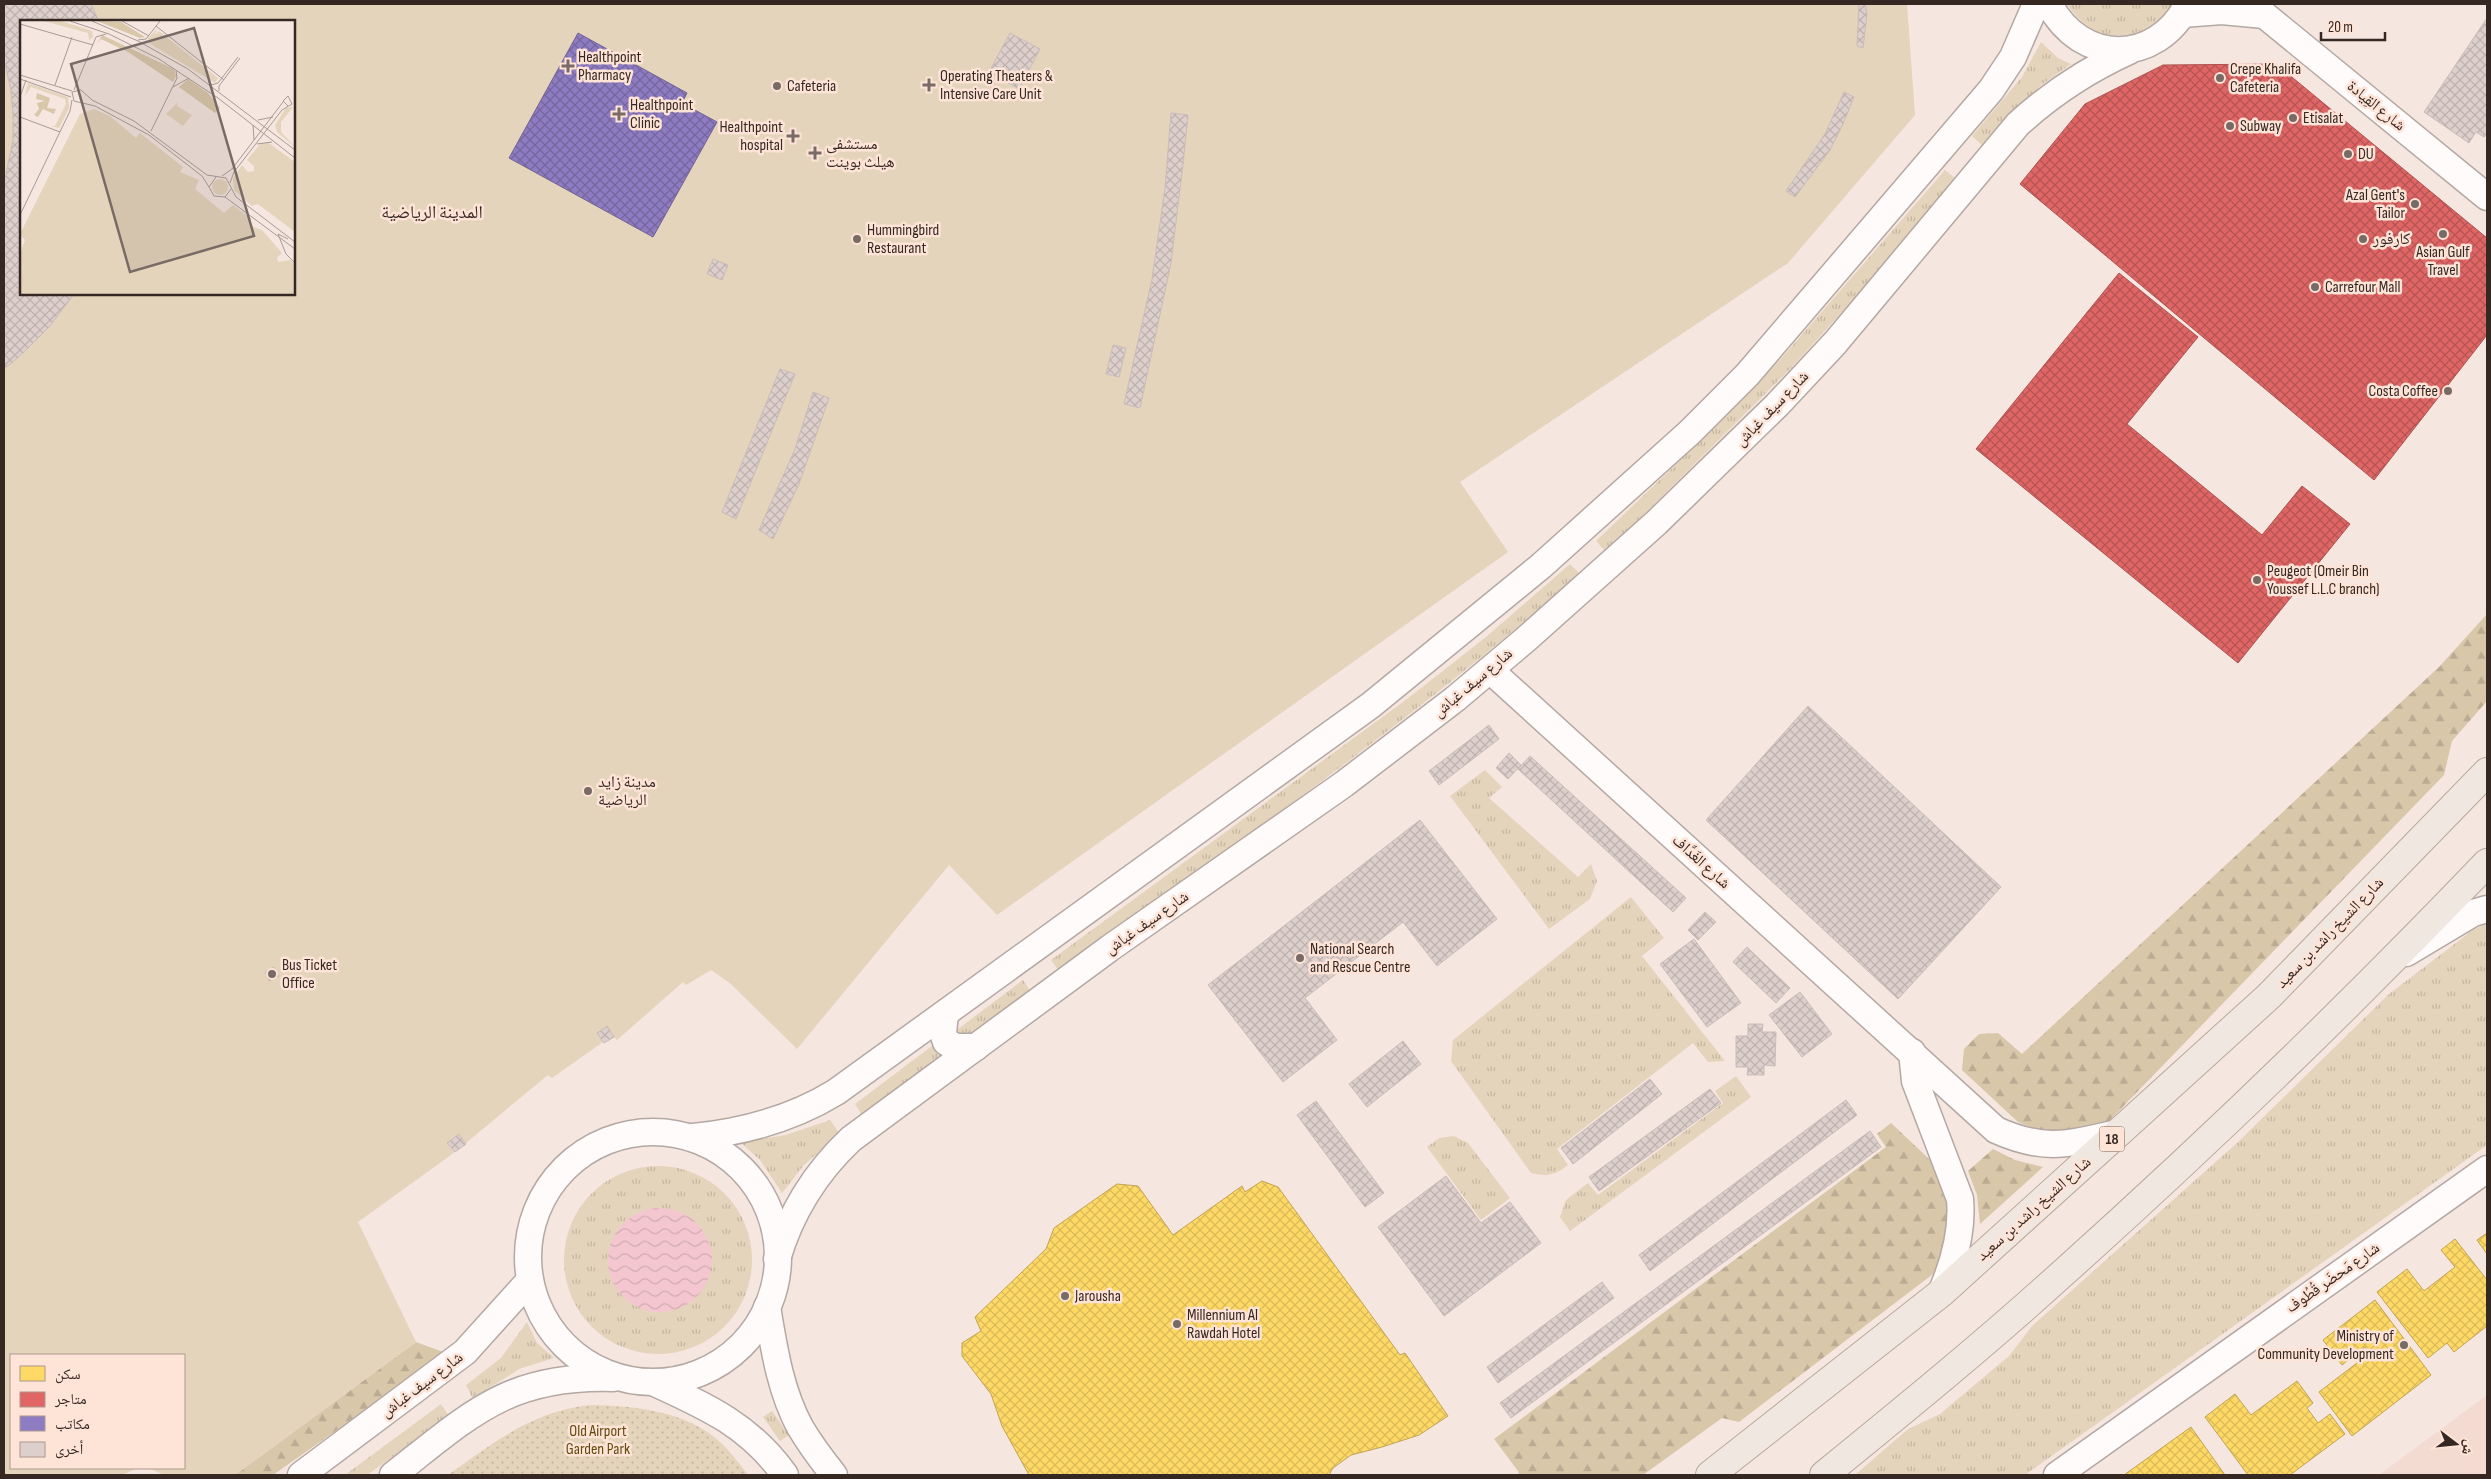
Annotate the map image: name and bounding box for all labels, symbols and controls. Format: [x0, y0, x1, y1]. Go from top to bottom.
scale bar [2321, 10, 2385, 42]
text: 20 m [2328, 18, 2353, 37]
inset map [20, 20, 295, 295]
place label: Healthpoint Pharmacy [578, 48, 642, 85]
marker: Healthpoint Pharmacy [562, 60, 574, 72]
place label: Crepe Khalifa Cafeteria [2230, 60, 2301, 97]
place label: Operating Theaters & Intensive Care Unit [940, 67, 1053, 104]
marker: Crepe Khalifa Cafeteria [2214, 72, 2226, 84]
place label: Cafeteria [787, 77, 836, 96]
street label: شارع القِيادة [2343, 77, 2409, 135]
marker: Operating Theaters & Intensive Care Unit [922, 78, 936, 92]
marker: Cafeteria [771, 80, 783, 92]
place label: Healthpoint Clinic [630, 96, 694, 133]
marker: Healthpoint Clinic [612, 107, 626, 121]
place label: Etisalat [2303, 109, 2343, 128]
marker: Etisalat [2287, 112, 2299, 124]
place label: Subway [2240, 117, 2281, 136]
place label: Healthpoint hospital [719, 118, 783, 155]
marker: Subway [2224, 120, 2236, 132]
marker: Healthpoint hospital [787, 130, 799, 142]
place label: مستشفى هيلث بوينت [826, 135, 895, 172]
place label: DU [2358, 145, 2374, 164]
marker: مستشفى هيلث بوينت [808, 146, 822, 160]
marker: DU [2342, 148, 2354, 160]
place label: Azal Gent's Tailor [2345, 186, 2405, 223]
marker: Azal Gent's Tailor [2409, 198, 2421, 210]
district label: المدينة الرياضية [381, 202, 483, 223]
place label: Hummingbird Restaurant [867, 221, 939, 258]
marker: Asian Gulf Travel [2437, 228, 2449, 240]
place label: كارفور [2372, 230, 2411, 249]
marker: Hummingbird Restaurant [851, 233, 863, 245]
marker: كارفور [2357, 233, 2369, 245]
place label: Asian Gulf Travel [2415, 243, 2470, 280]
place label: Carrefour Mall [2325, 278, 2400, 297]
marker: Carrefour Mall [2309, 281, 2321, 293]
street label: شارع سيف غباش [1731, 367, 1813, 451]
place label: Costa Coffee [2369, 382, 2438, 401]
marker: Costa Coffee [2442, 385, 2454, 397]
place label: Peugeot (Omeir Bin Youssef L.L.C branch) [2267, 562, 2380, 599]
marker: Peugeot (Omeir Bin Youssef L.L.C branch) [2251, 574, 2263, 586]
street label: شارع سيف غباش [1429, 644, 1517, 722]
place label: مدينة زايد الرياضية [598, 773, 656, 810]
marker: مدينة زايد الرياضية [582, 785, 594, 797]
street label: شارع الغَدَّاف [1668, 831, 1734, 893]
street label: شارع الشيخ راشد بن سعيد [2272, 873, 2388, 993]
street label: شارع سيف غباش [1101, 887, 1193, 959]
place label: National Search and Rescue Centre [1310, 940, 1410, 977]
marker: National Search and Rescue Centre [1294, 952, 1306, 964]
place label: Bus Ticket Office [282, 956, 337, 993]
marker: Bus Ticket Office [266, 968, 278, 980]
road number: 18 [2100, 1126, 2124, 1152]
street label: شارع الشيخ راشد بن سعيد [1973, 1153, 2095, 1265]
street label: شارع مَحضَر قُطُوف [2282, 1238, 2384, 1317]
place label: Jarousha [1074, 1287, 1121, 1306]
marker: Jarousha [1059, 1290, 1071, 1302]
place label: Millennium Al Rawdah Hotel [1187, 1306, 1260, 1343]
marker: Millennium Al Rawdah Hotel [1171, 1318, 1183, 1330]
place label: Ministry of Community Development [2258, 1327, 2394, 1364]
marker: Ministry of Community Development [2398, 1339, 2410, 1351]
street label: شارع سيف غباش [377, 1348, 467, 1422]
legend [10, 1354, 185, 1469]
text: سكن [55, 1365, 81, 1384]
text: متاجر [54, 1390, 87, 1409]
text: مكاتب [55, 1415, 90, 1434]
north arrow [2431, 1419, 2481, 1469]
park label: Old Airport Garden Park [566, 1422, 630, 1459]
text: ش [2458, 1438, 2478, 1457]
text: أخرى [55, 1440, 84, 1459]

